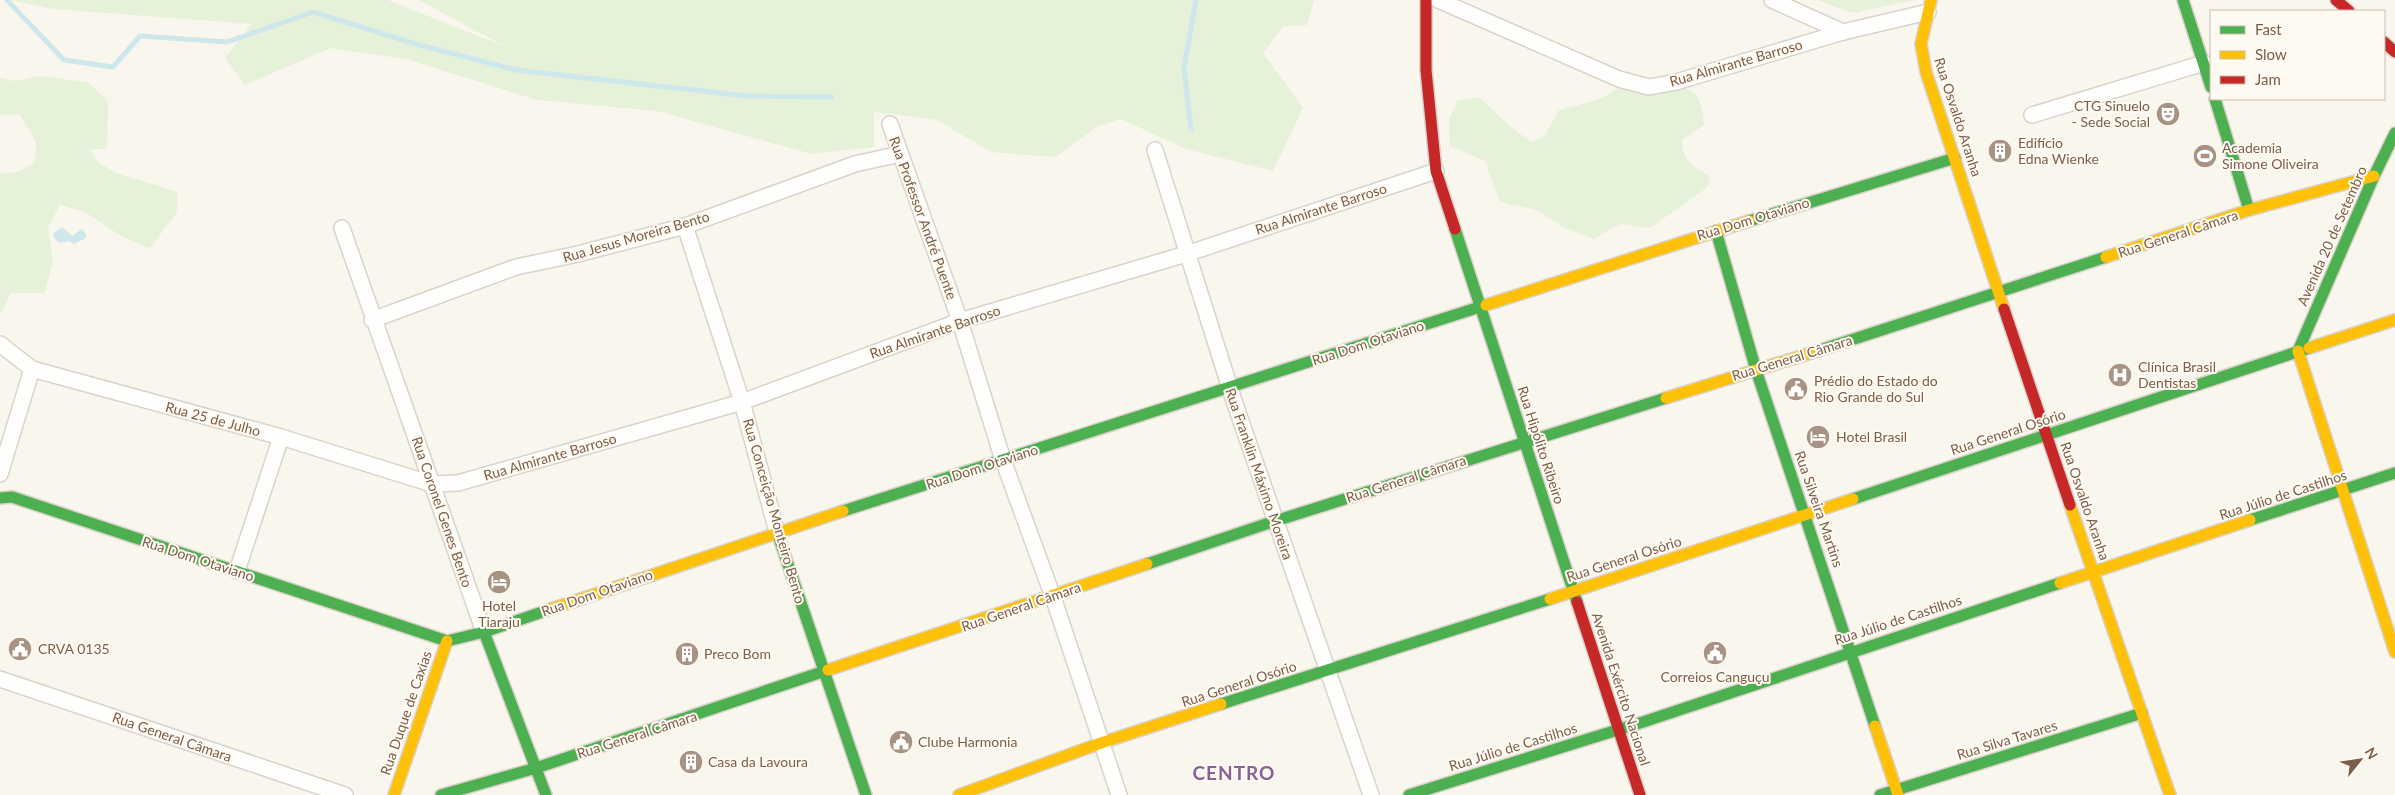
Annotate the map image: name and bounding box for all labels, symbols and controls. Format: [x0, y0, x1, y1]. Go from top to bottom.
legend [2210, 10, 2385, 100]
text: Fast [2255, 20, 2282, 38]
street label: Rua Almirante Barroso [1668, 35, 1804, 90]
text: Slow [2255, 45, 2287, 63]
street label: Rua Osvaldo Aranha [1931, 55, 1986, 179]
text: Jam [2255, 70, 2281, 88]
place label: CTG Sinuelo - Sede Social [2072, 97, 2150, 130]
theatre icon: CTG Sinuelo - Sede Social [2155, 101, 2181, 127]
street label: Rua Professor André Puente [886, 134, 961, 302]
place label: Edifício Edna Wienke [2018, 134, 2099, 167]
building icon: Edifício Edna Wienke [1987, 138, 2013, 164]
place label: Academia Simone Oliveira [2222, 139, 2319, 172]
sports icon: Academia Simone Oliveira [2192, 143, 2218, 169]
street label: Avenida 20 de Setembro [2293, 163, 2370, 308]
street label: Rua Almirante Barroso [1253, 179, 1389, 238]
street label: Rua Dom Otaviano [1695, 193, 1811, 244]
street label: Rua General Câmara [2116, 206, 2240, 261]
street label: Rua Jesus Moreira Bento [561, 207, 711, 266]
street label: Rua Almirante Barroso [867, 301, 1003, 362]
street label: Rua Dom Otaviano [1310, 316, 1426, 369]
street label: Rua General Câmara [1730, 331, 1854, 384]
place label: Clínica Brasil Dentistas [2138, 358, 2216, 391]
hospital icon: Clínica Brasil Dentistas [2107, 362, 2133, 388]
place label: Prédio do Estado do Rio Grande do Sul [1814, 372, 1938, 405]
public building icon: Prédio do Estado do Rio Grande do Sul [1783, 376, 1809, 402]
street label: Rua Hipólito Ribeiro [1514, 384, 1569, 506]
street label: Rua Franklin Máximo Moreira [1222, 386, 1297, 562]
street label: Rua 25 de Julho [164, 398, 263, 439]
street label: Rua General Osório [1948, 405, 2068, 458]
street label: Rua Conceição Monteiro Bento [740, 416, 809, 605]
hotel icon: Hotel Brasil [1805, 424, 1831, 450]
place label: Hotel Brasil [1836, 428, 1907, 445]
street label: Rua Almirante Barroso [482, 429, 618, 484]
street label: Rua Coronel Genes Bento [409, 434, 476, 589]
street label: Rua Osvaldo Aranha [2057, 439, 2114, 562]
street label: Rua Dom Otaviano [924, 440, 1040, 493]
street label: Rua Silveira Martins [1792, 449, 1847, 569]
street label: Rua General Câmara [1344, 451, 1468, 506]
street label: Rua Júlio de Castilhos [2217, 466, 2349, 523]
street label: Rua Dom Otaviano [140, 532, 256, 585]
street label: Rua General Osório [1564, 532, 1684, 585]
street label: Rua Dom Otaviano [539, 565, 655, 620]
hotel icon: Hotel Tiaraju [486, 569, 512, 595]
street label: Rua General Câmara [959, 578, 1083, 635]
street label: Rua Júlio de Castilhos [1832, 591, 1964, 648]
place label: Hotel Tiaraju [478, 597, 520, 630]
street label: Avenida Exército Nacional [1589, 610, 1654, 768]
public building icon: CRVA 0135 [7, 636, 33, 662]
place label: CRVA 0135 [38, 640, 110, 657]
public building icon: Correios Canguçu [1702, 640, 1728, 666]
building icon: Preco Bom [674, 641, 700, 667]
place label: Preco Bom [704, 645, 771, 662]
street label: Rua Duque de Caxias [376, 648, 435, 777]
street label: Rua General Osório [1179, 657, 1299, 710]
place label: Correios Canguçu [1660, 668, 1770, 685]
street label: Rua General Câmara [575, 707, 699, 762]
street label: Rua General Câmara [110, 708, 234, 765]
street label: Rua Silva Tavares [1955, 716, 2059, 763]
street label: Rua Júlio de Castilhos [1447, 719, 1579, 774]
public building icon: Clube Harmonia [888, 729, 914, 755]
place label: Clube Harmonia [918, 733, 1017, 750]
north arrow [2335, 735, 2385, 785]
text: N [2362, 744, 2382, 762]
building icon: Casa da Lavoura [678, 749, 704, 775]
place label: Casa da Lavoura [708, 753, 808, 770]
district label: CENTRO [1193, 761, 1275, 784]

